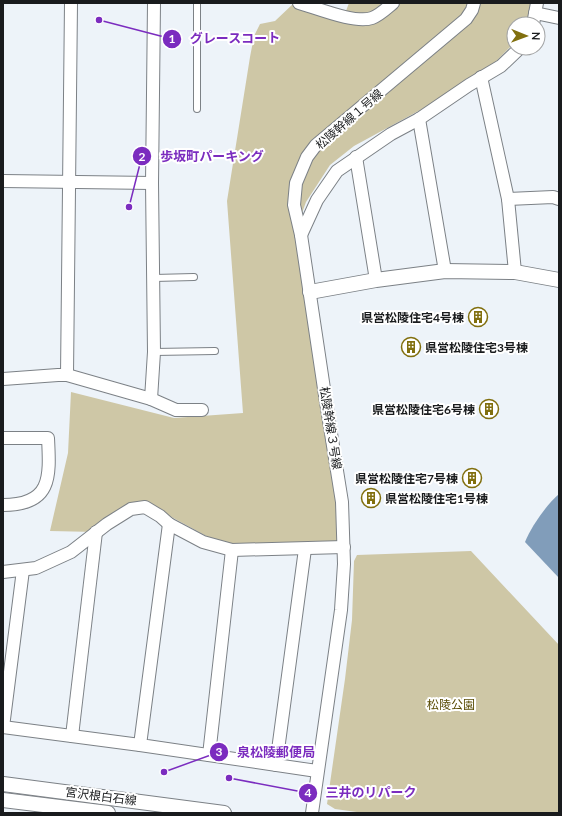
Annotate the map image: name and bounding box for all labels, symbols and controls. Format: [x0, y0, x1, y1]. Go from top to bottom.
north arrow [506, 16, 546, 56]
callout: グレースコート [162, 26, 289, 51]
text: グレースコート [190, 30, 280, 46]
text: 1 [169, 31, 176, 46]
text: N [530, 32, 543, 41]
street label: 松陵幹線１号線 [312, 86, 386, 152]
callout: 歩坂町パーキング [132, 144, 272, 169]
text: 歩坂町パーキング [160, 148, 264, 164]
text: 2 [139, 149, 146, 164]
building icon: 県営松陵住宅4号棟 [467, 306, 489, 328]
place label: 県営松陵住宅4号棟 [361, 310, 464, 325]
building icon: 県営松陵住宅3号棟 [400, 336, 422, 358]
place label: 県営松陵住宅3号棟 [425, 340, 528, 355]
street label: 松陵幹線３号線 [317, 385, 345, 471]
building icon: 県営松陵住宅6号棟 [478, 398, 500, 420]
place label: 県営松陵住宅6号棟 [372, 402, 475, 417]
building icon: 県営松陵住宅7号棟 [461, 467, 483, 489]
place label: 県営松陵住宅7号棟 [355, 471, 458, 486]
building icon: 県営松陵住宅1号棟 [360, 487, 382, 509]
place label: 県営松陵住宅1号棟 [385, 491, 488, 506]
park label: 松陵公園 [427, 697, 475, 712]
callout: 泉松陵郵便局 [209, 739, 323, 764]
text: 3 [216, 744, 223, 759]
text: 泉松陵郵便局 [237, 744, 315, 760]
callout: 三井のリパーク [298, 780, 425, 805]
street label: 宮沢根白石線 [64, 784, 138, 808]
text: 三井のリパーク [325, 784, 417, 800]
text: 4 [305, 785, 312, 800]

